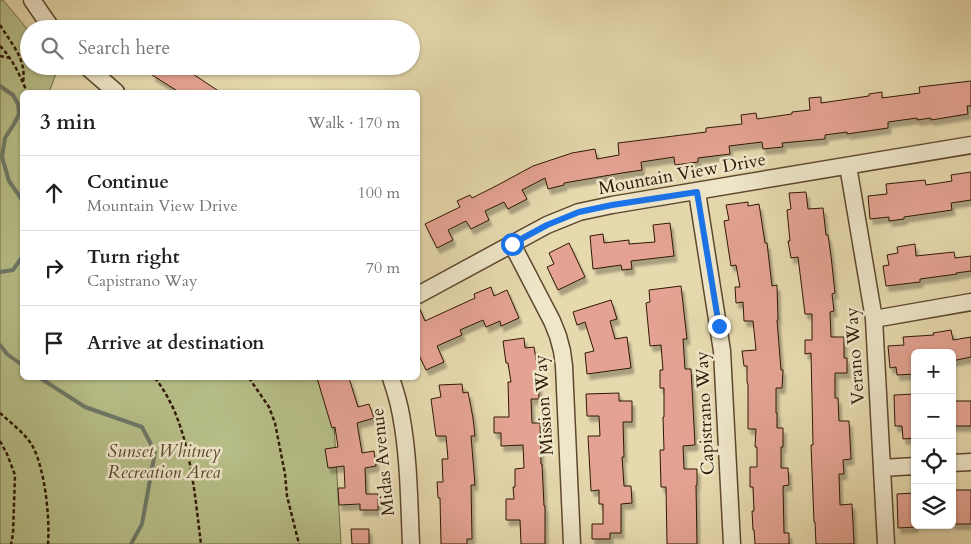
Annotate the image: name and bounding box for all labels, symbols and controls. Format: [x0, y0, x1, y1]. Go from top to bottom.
search box [20, 20, 420, 75]
icon: search [38, 34, 66, 62]
text: Search here [78, 35, 170, 61]
text: 3 min [40, 108, 96, 137]
text: Walk · 170 m [308, 112, 400, 134]
street label: Mountain View Drive [596, 147, 768, 201]
text: Continue [87, 169, 169, 195]
icon: ahead [40, 179, 68, 207]
text: 100 m [358, 182, 400, 204]
text: Mountain View Drive [87, 195, 238, 217]
route start [501, 233, 524, 256]
text: Turn right [87, 244, 179, 270]
icon: right [40, 254, 68, 282]
text: 70 m [366, 257, 400, 279]
text: Capistrano Way [87, 270, 197, 292]
street label: Verano Way [839, 306, 871, 406]
route end [708, 315, 731, 338]
icon: arrive [40, 329, 68, 357]
text: Arrive at destination [87, 330, 264, 356]
map controls [911, 349, 956, 529]
button: + [911, 349, 956, 394]
street label: Capistrano Way [689, 350, 721, 476]
street label: Mission Way [528, 353, 560, 456]
button: − [911, 394, 956, 439]
street label: Midas Avenue [365, 407, 401, 517]
park label: Sunset Whitney Recreation Area [107, 439, 221, 485]
button: locate [911, 439, 956, 484]
button: layers [911, 484, 956, 529]

